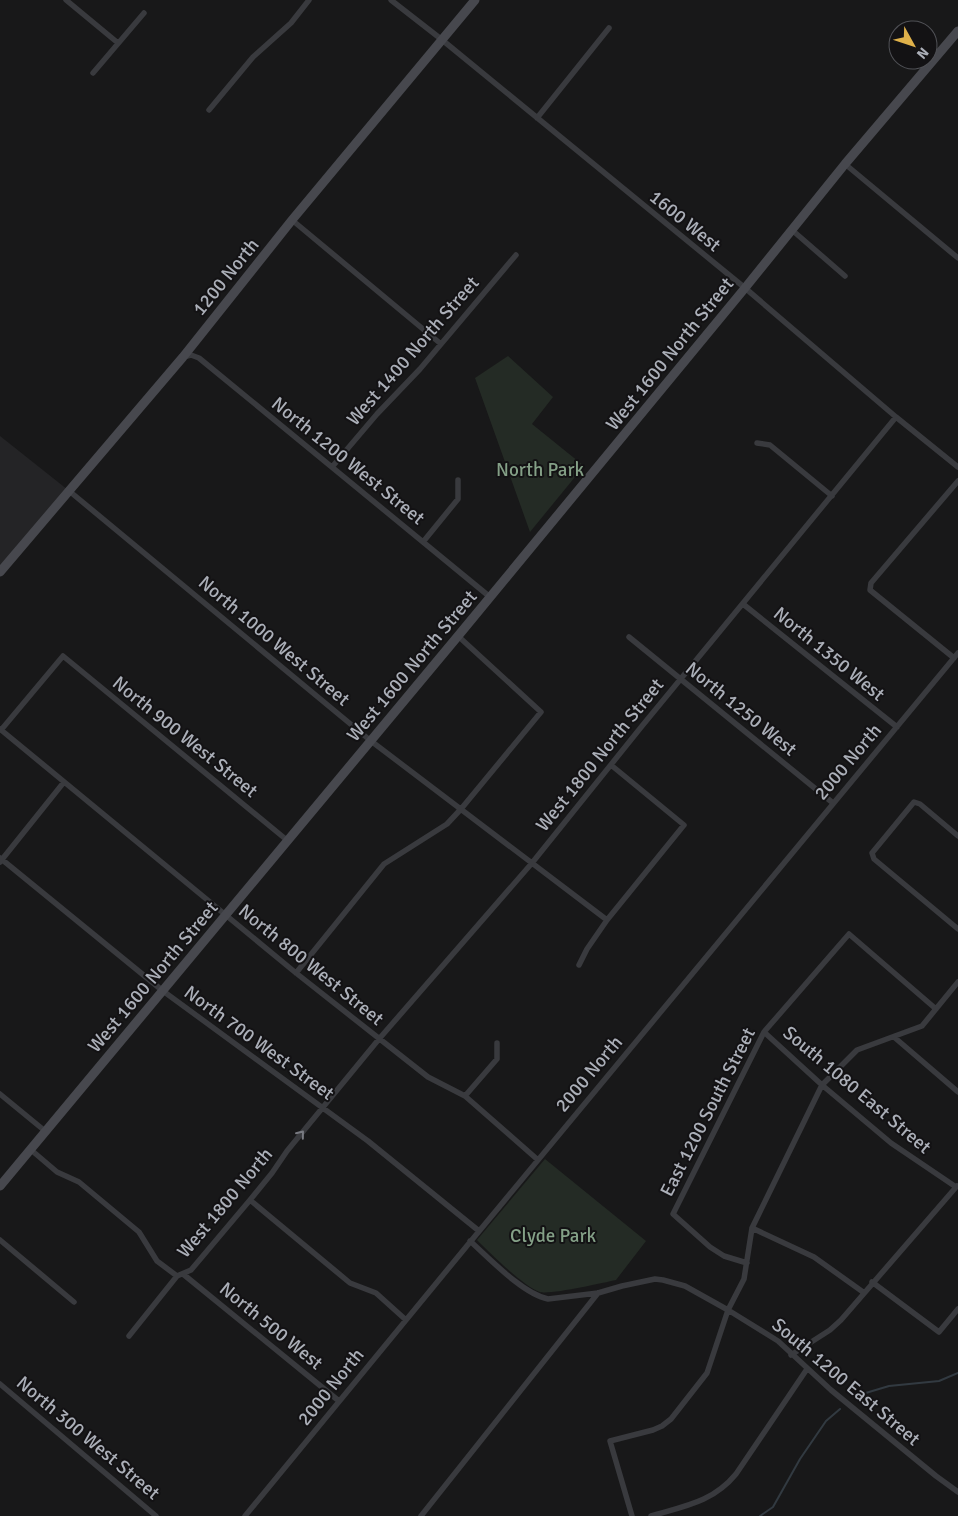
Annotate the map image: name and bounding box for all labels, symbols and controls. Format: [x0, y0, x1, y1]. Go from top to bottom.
north arrow [888, 20, 938, 70]
text: N [913, 44, 932, 62]
street label: 1600 West [644, 185, 726, 257]
street label: 1200 North [188, 234, 264, 320]
street label: West 1400 North Street [342, 271, 485, 431]
street label: West 1600 North Street [601, 272, 739, 435]
street label: North 1200 West Street [267, 392, 430, 530]
park label: North Park [496, 458, 584, 482]
street label: North 1000 West Street [193, 571, 355, 712]
street label: West 1600 North Street [342, 585, 483, 747]
street label: North 1350 West [768, 602, 890, 706]
street label: North 1250 West [680, 657, 802, 761]
street label: North 900 West Street [108, 671, 263, 803]
street label: West 1800 North Street [531, 673, 669, 836]
street label: 2000 North [809, 719, 887, 805]
street label: West 1600 North Street [83, 896, 224, 1058]
street label: North 800 West Street [234, 899, 389, 1031]
street label: North 700 West Street [179, 980, 339, 1106]
street label: South 1080 East Street [778, 1021, 936, 1159]
street label: East 1200 South Street [655, 1023, 761, 1200]
street label: 2000 North [550, 1031, 628, 1117]
one-way arrow [295, 1130, 304, 1139]
street label: West 1800 North [172, 1143, 278, 1263]
park label: Clyde Park [510, 1224, 596, 1248]
street label: North 500 West [214, 1277, 328, 1375]
street label: South 1200 East Street [767, 1313, 925, 1451]
street label: 2000 North [293, 1344, 369, 1430]
street label: North 300 West Street [11, 1371, 165, 1505]

